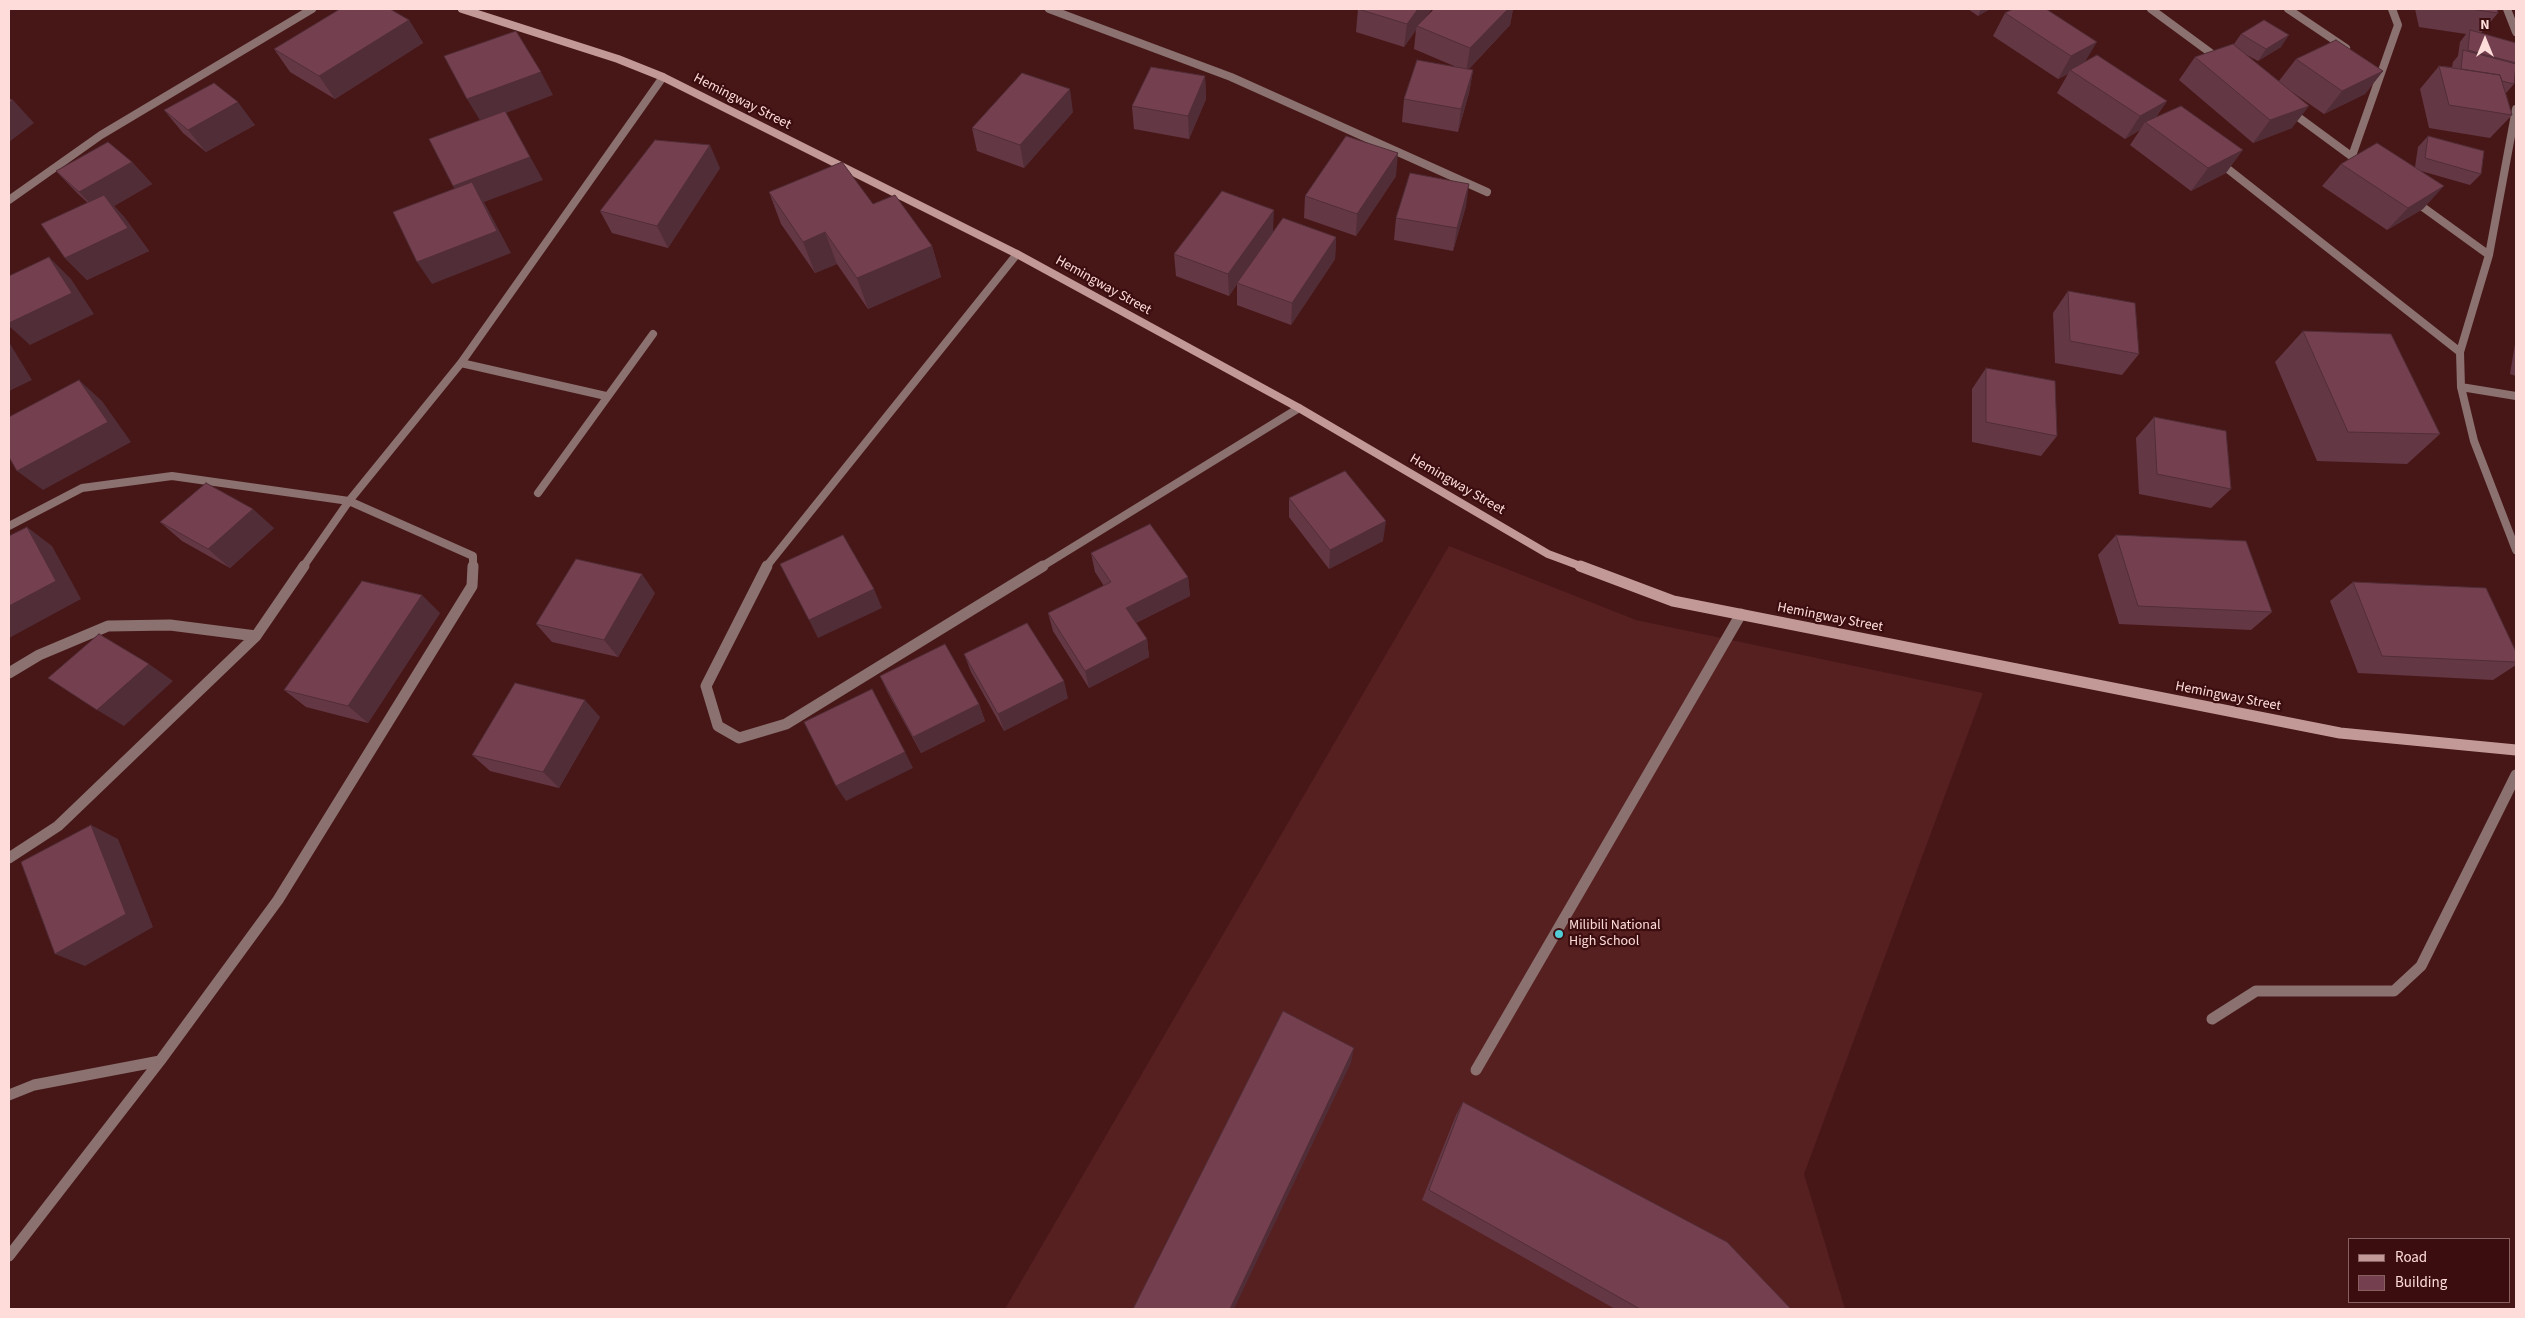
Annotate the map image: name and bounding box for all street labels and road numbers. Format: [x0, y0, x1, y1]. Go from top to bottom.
street label: Hemingway Street [690, 70, 794, 134]
street label: Hemingway Street [1052, 253, 1154, 319]
street label: Hemingway Street [1406, 451, 1508, 519]
street label: Hemingway Street [1776, 600, 1884, 636]
street label: Hemingway Street [2174, 679, 2282, 715]

